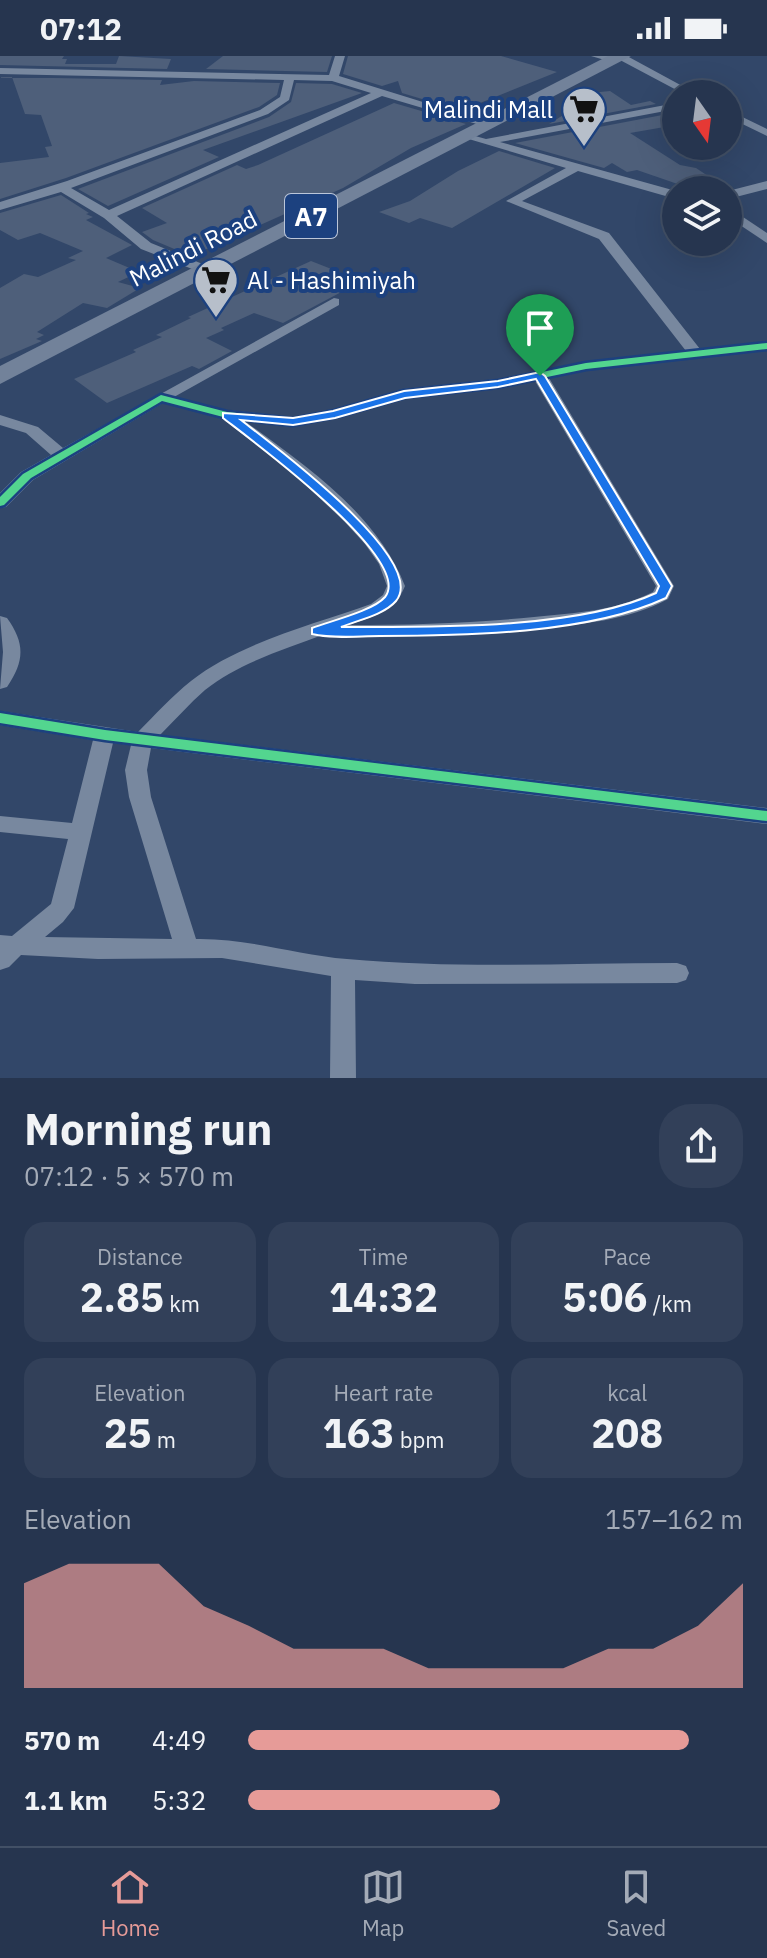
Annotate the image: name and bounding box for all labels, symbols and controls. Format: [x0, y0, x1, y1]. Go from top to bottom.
text: 07:12 [40, 9, 122, 48]
north arrow [662, 80, 742, 160]
map controls [662, 80, 742, 256]
supermarket icon: Malindi Mall [560, 85, 608, 148]
place label: Malindi Mall [424, 93, 553, 125]
button: layers [662, 176, 742, 256]
road number: A7 [285, 194, 337, 238]
street label: Malindi Road [124, 202, 262, 294]
supermarket icon: Al - Hashimiyah [192, 256, 240, 319]
place label: Al - Hashimiyah [247, 264, 416, 296]
pin [506, 294, 574, 376]
icon: arrive [518, 306, 562, 350]
text: Morning run [24, 1100, 273, 1157]
button: share [659, 1104, 743, 1188]
text: 07:12 · 5 × 570 m [24, 1159, 234, 1193]
text: Distance [97, 1242, 183, 1271]
text: Time [359, 1242, 408, 1271]
text: Pace [603, 1242, 651, 1271]
text: 2.85 [80, 1271, 164, 1323]
text: 14:32 [329, 1271, 438, 1323]
text: 5:06 [562, 1271, 648, 1323]
text: km [164, 1289, 200, 1318]
text: /km [648, 1289, 692, 1318]
text: Elevation [94, 1378, 185, 1407]
text: Heart rate [334, 1378, 433, 1407]
text: kcal [607, 1378, 647, 1407]
text: 25 [104, 1407, 152, 1459]
text: 163 [323, 1407, 395, 1459]
text: 208 [591, 1407, 663, 1459]
text: m [152, 1425, 176, 1454]
text: bpm [395, 1425, 444, 1454]
text: Elevation [24, 1502, 132, 1536]
text: 157–162 m [605, 1502, 743, 1536]
text: 570 m [24, 1723, 100, 1757]
text: 4:49 [152, 1723, 206, 1757]
text: 1.1 km [24, 1783, 108, 1817]
text: 5:32 [152, 1783, 206, 1817]
tab: Home [101, 1865, 160, 1942]
tab: Map [361, 1865, 405, 1942]
tab: Saved [606, 1865, 666, 1942]

